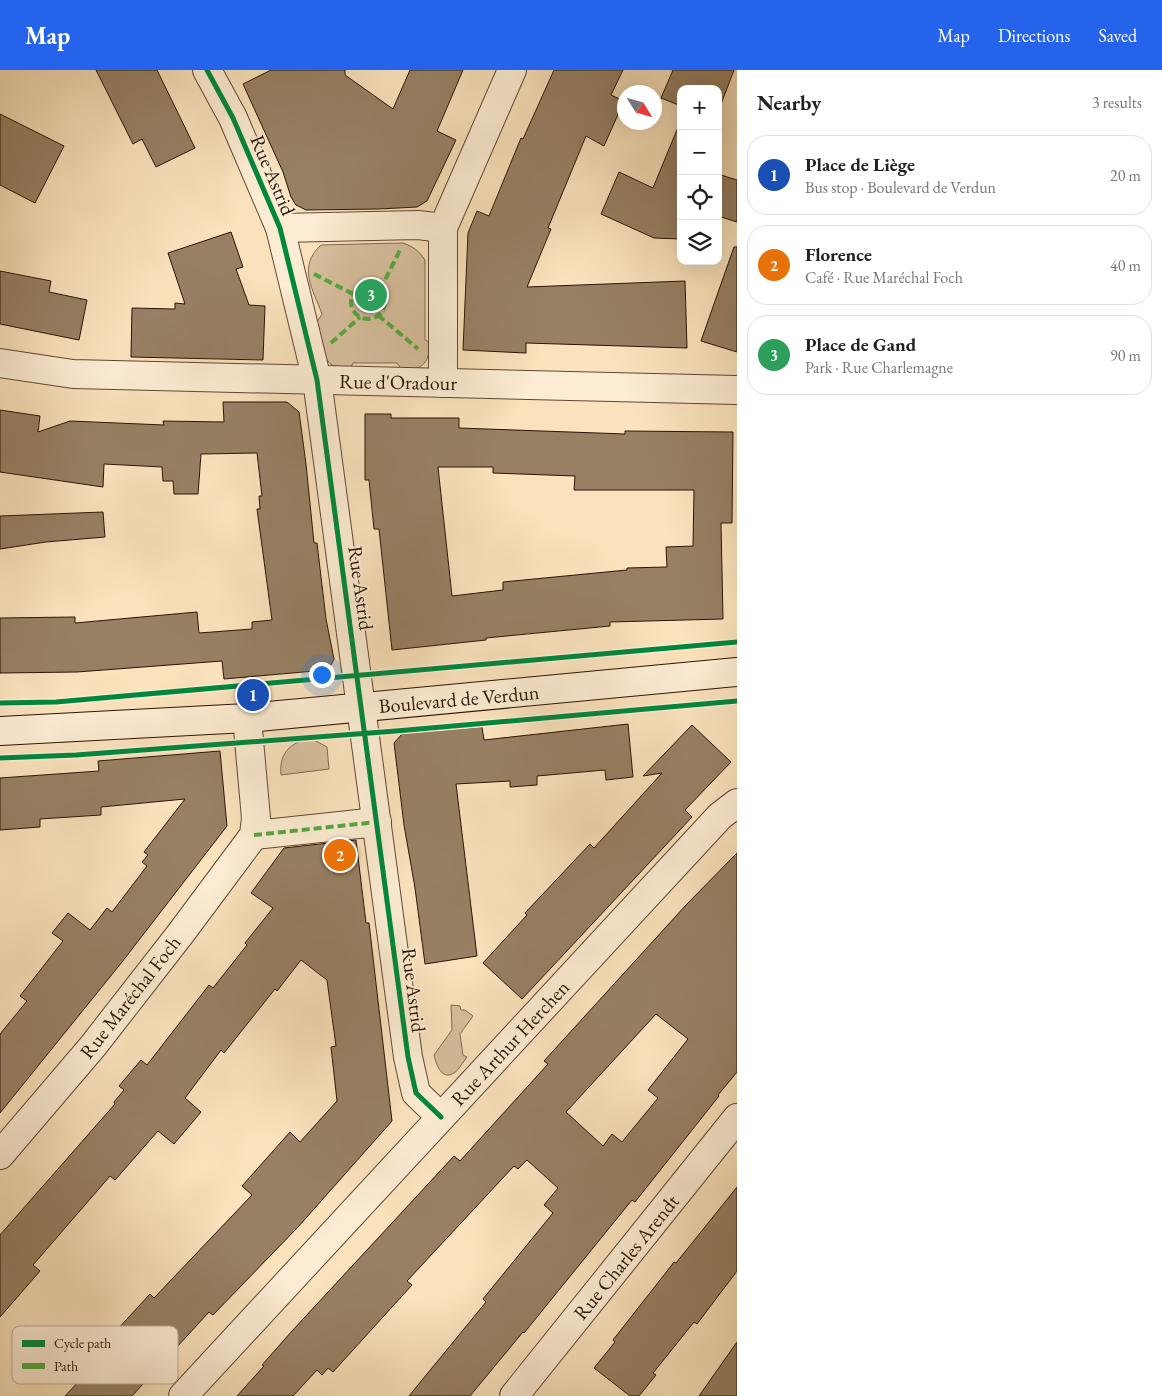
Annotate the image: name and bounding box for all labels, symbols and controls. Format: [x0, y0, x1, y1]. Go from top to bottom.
text: Map [25, 20, 70, 51]
text: Map [938, 24, 970, 47]
text: Directions [998, 24, 1070, 47]
text: Saved [1098, 24, 1137, 47]
north arrow [617, 85, 662, 130]
map controls [677, 85, 722, 265]
button: + [677, 85, 722, 130]
text: Nearby [757, 89, 821, 116]
text: 3 results [1092, 92, 1142, 113]
button: − [677, 130, 722, 175]
street label: Rue Astrid [244, 131, 302, 220]
text: Place de Liège [805, 152, 915, 177]
text: 1 [770, 165, 778, 186]
text: 20 m [1110, 165, 1141, 186]
button: locate [677, 175, 722, 220]
text: Bus stop · Boulevard de Verdun [805, 177, 996, 198]
button: layers [677, 220, 722, 265]
text: Florence [805, 242, 872, 267]
text: 2 [770, 255, 778, 276]
text: 40 m [1110, 255, 1141, 276]
text: Café · Rue Maréchal Foch [805, 267, 963, 288]
pin: 3 [355, 276, 387, 314]
text: Place de Gand [805, 332, 916, 357]
text: 3 [770, 345, 778, 366]
text: 90 m [1110, 345, 1141, 366]
text: Park · Rue Charlemagne [805, 357, 953, 378]
street label: Rue d'Oradour [339, 368, 457, 396]
street label: Rue Astrid [342, 544, 380, 633]
your location [309, 662, 335, 688]
pin: 1 [237, 676, 269, 714]
street label: Boulevard de Verdun [378, 679, 541, 719]
pin: 2 [324, 836, 356, 874]
street label: Rue Maréchal Foch [74, 930, 186, 1064]
street label: Rue Astrid [396, 946, 432, 1035]
street label: Rue Arthur Herchen [445, 974, 575, 1111]
street label: Rue Charles Arendt [567, 1188, 685, 1325]
legend [12, 1326, 178, 1384]
text: Cycle path [54, 1334, 111, 1352]
text: Path [54, 1357, 78, 1375]

